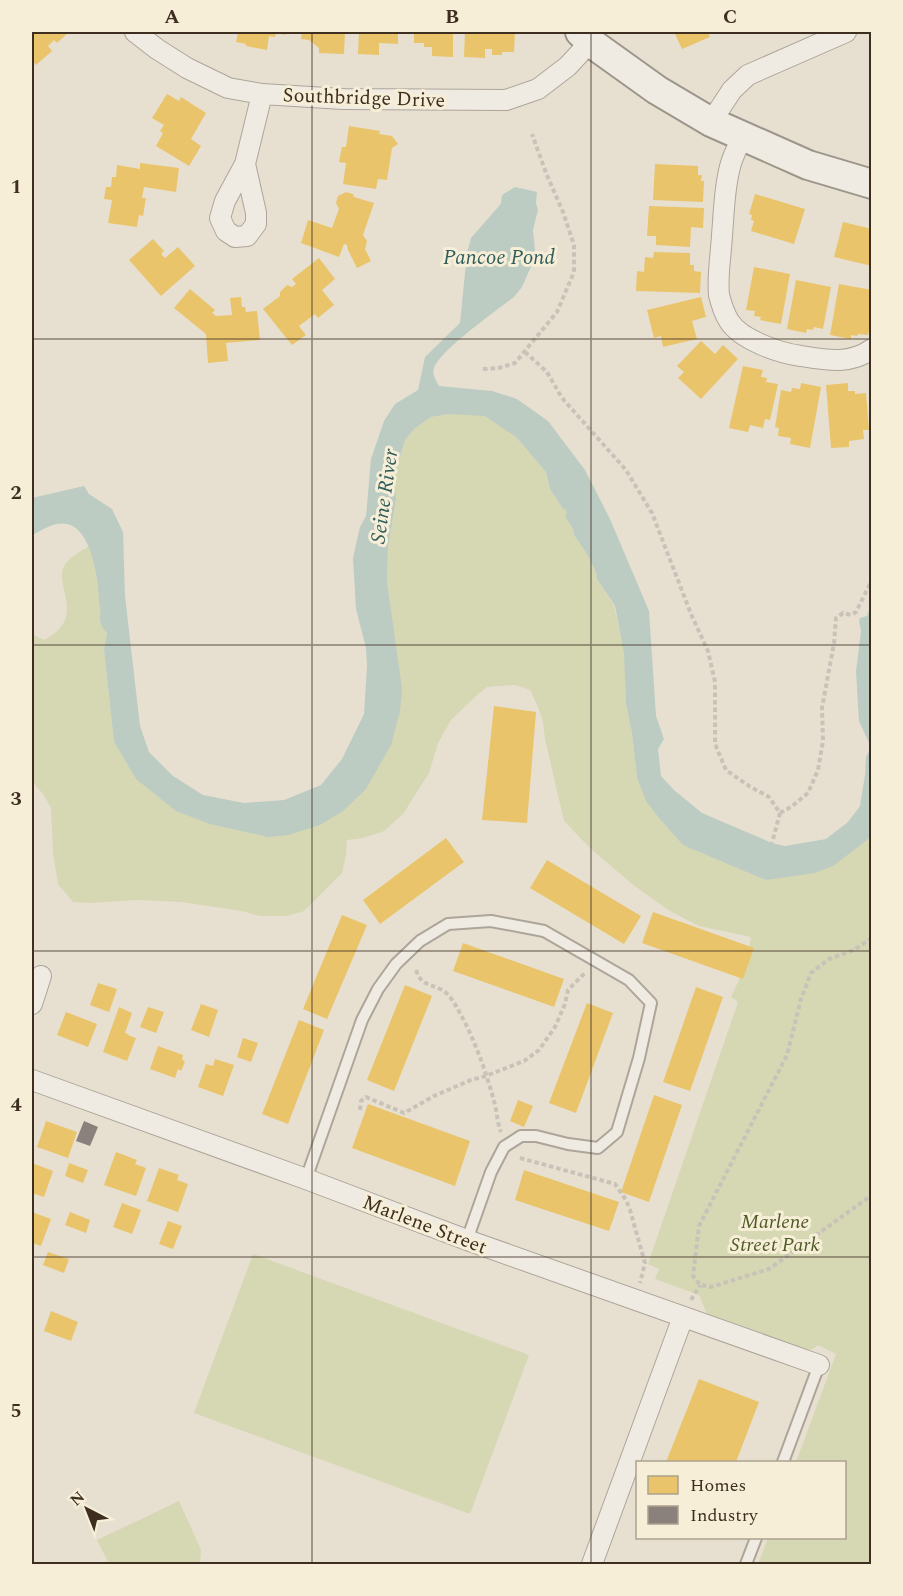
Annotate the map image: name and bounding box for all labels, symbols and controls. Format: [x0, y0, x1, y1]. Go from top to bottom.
text: A [164, 2, 180, 32]
text: B [445, 2, 459, 32]
text: C [723, 2, 737, 32]
street label: Southbridge Drive [282, 80, 446, 116]
text: 1 [10, 172, 22, 202]
water label: Pancoe Pond [443, 242, 555, 274]
water label: Seine River [363, 446, 408, 546]
text: 2 [10, 478, 22, 508]
text: 3 [10, 784, 22, 814]
text: 4 [10, 1090, 22, 1120]
street label: Marlene Street [358, 1187, 491, 1262]
park label: Marlene Street Park [730, 1207, 820, 1260]
text: 5 [10, 1396, 22, 1426]
legend [636, 1461, 846, 1539]
text: Homes [690, 1472, 746, 1499]
north arrow [57, 1479, 117, 1539]
text: N [65, 1485, 91, 1512]
text: Industry [690, 1502, 759, 1529]

